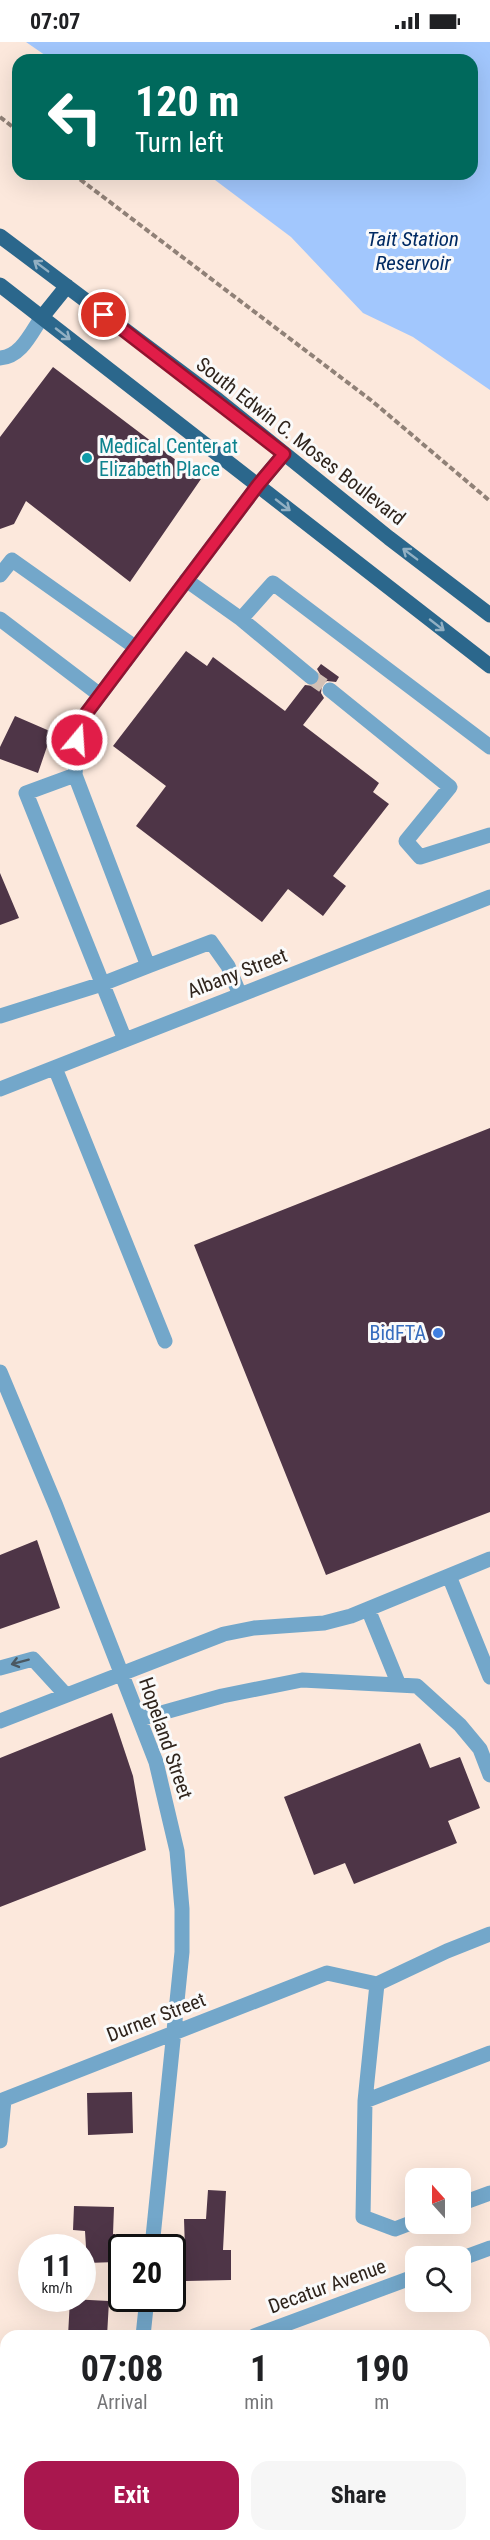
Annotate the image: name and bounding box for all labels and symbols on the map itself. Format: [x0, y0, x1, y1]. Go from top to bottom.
water label: Tait Station Reservoir [367, 227, 459, 275]
one-way arrow [33, 260, 49, 273]
pin [78, 289, 129, 340]
one-way arrow [54, 327, 70, 340]
street label: South Edwin C. Moses Boulevard [192, 352, 410, 530]
place label: Medical Center at Elizabeth Place [99, 434, 238, 481]
marker: Medical Center at Elizabeth Place [80, 451, 94, 465]
one-way arrow [275, 498, 291, 511]
one-way arrow [402, 547, 418, 560]
one-way arrow [429, 618, 445, 631]
position arrow [45, 708, 109, 772]
street label: Albany Street [184, 943, 290, 1003]
place label: BidFTA [370, 1321, 426, 1345]
marker: BidFTA [431, 1326, 445, 1340]
one-way arrow [11, 1657, 30, 1669]
street label: Hopeland Street [134, 1674, 198, 1802]
street label: Durner Street [103, 1987, 209, 2047]
north arrow [405, 2168, 471, 2234]
speed limit sign: 20 [108, 2234, 186, 2312]
street label: Decatur Avenue [265, 2254, 389, 2318]

